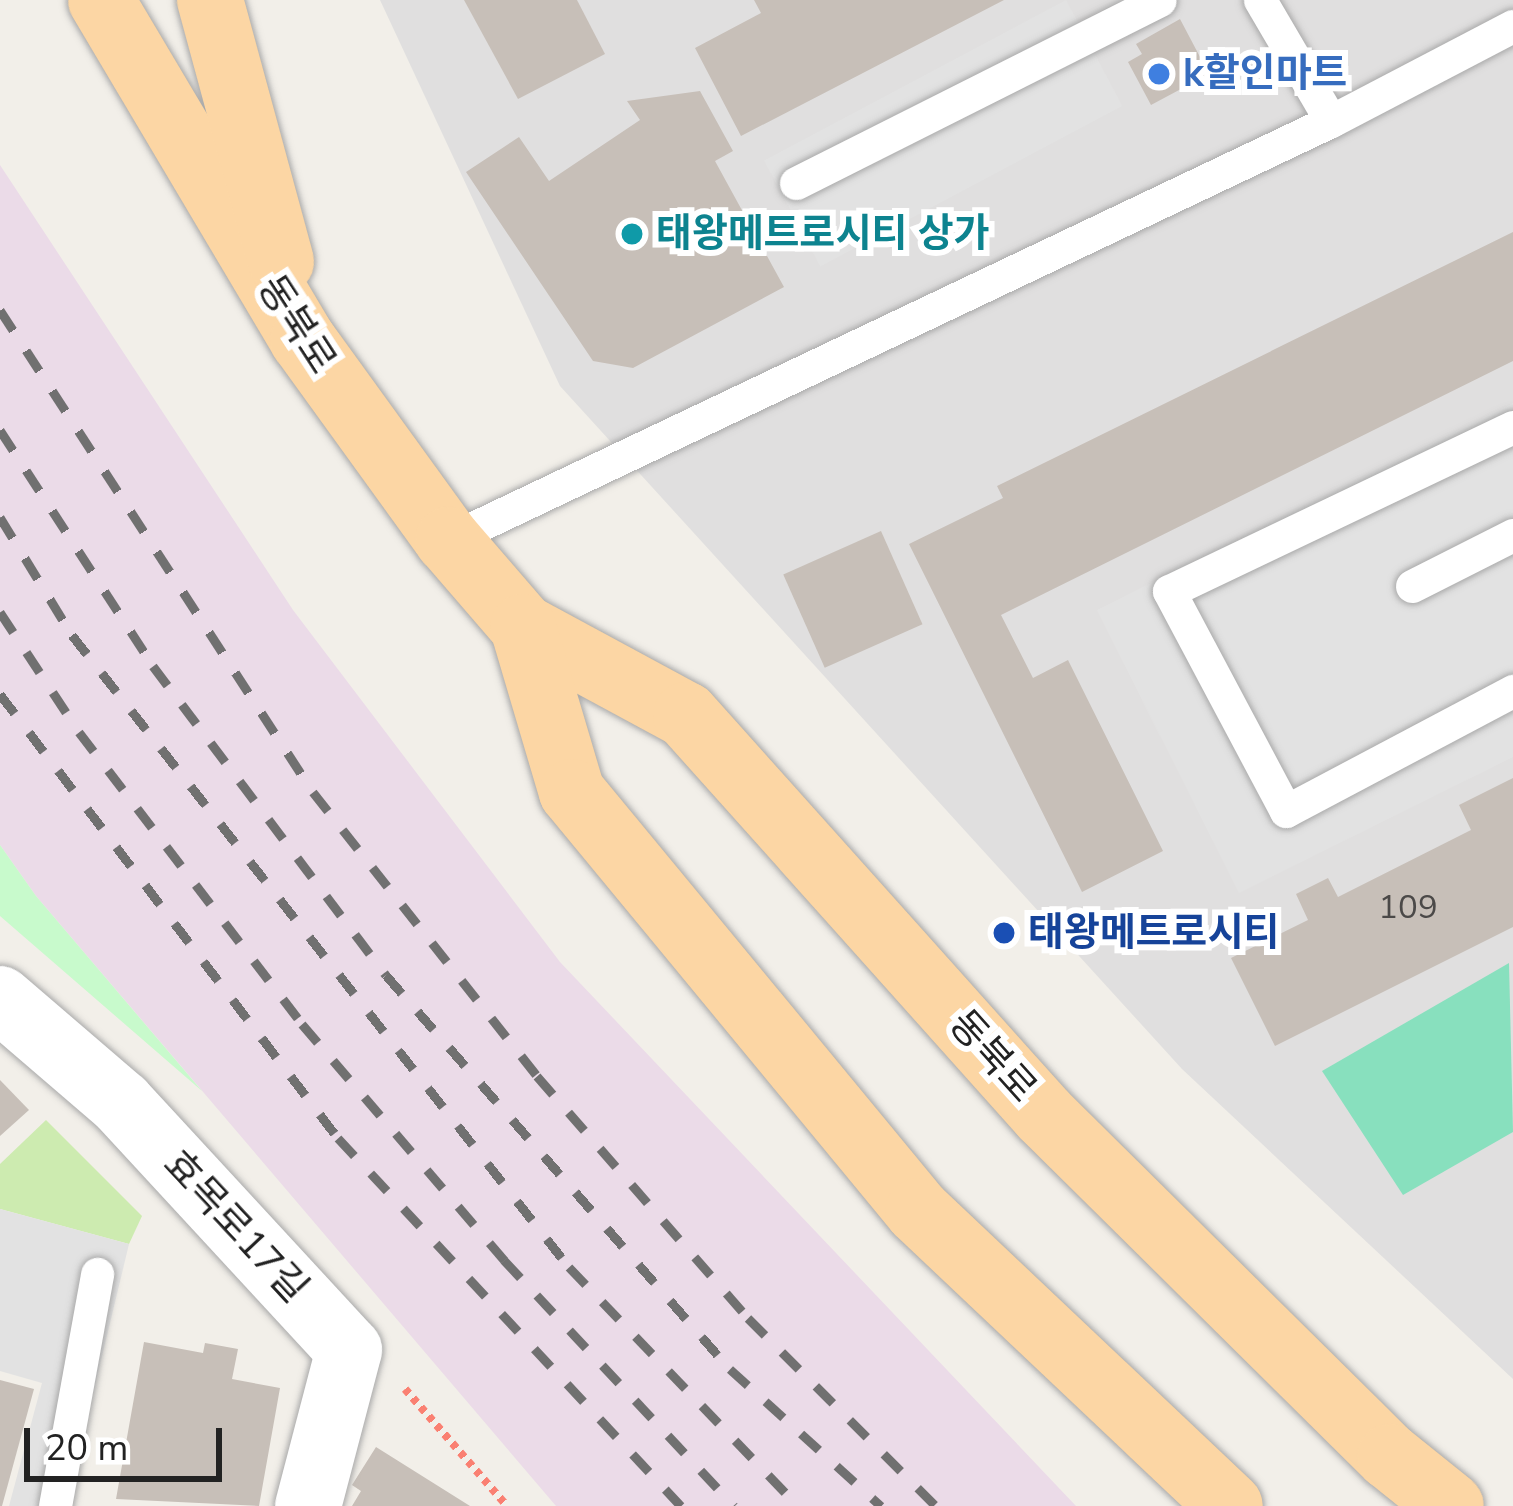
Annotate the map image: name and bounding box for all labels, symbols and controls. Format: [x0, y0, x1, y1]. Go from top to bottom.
place label: k할인마트 [1183, 51, 1347, 97]
marker: k할인마트 [1146, 61, 1172, 87]
place label: 태왕메트로시티 상가 [656, 211, 989, 257]
marker: 태왕메트로시티 상가 [619, 221, 645, 247]
street label: 동북로 [247, 267, 345, 383]
house number: 109 [1378, 888, 1438, 928]
place label: 태왕메트로시티 [1028, 910, 1279, 956]
marker: 태왕메트로시티 [991, 920, 1017, 946]
street label: 동북로 [939, 1001, 1045, 1113]
street label: 효목로17길 [153, 1141, 317, 1313]
scale bar [30, 1404, 228, 1478]
text: 20 m [45, 1424, 128, 1473]

